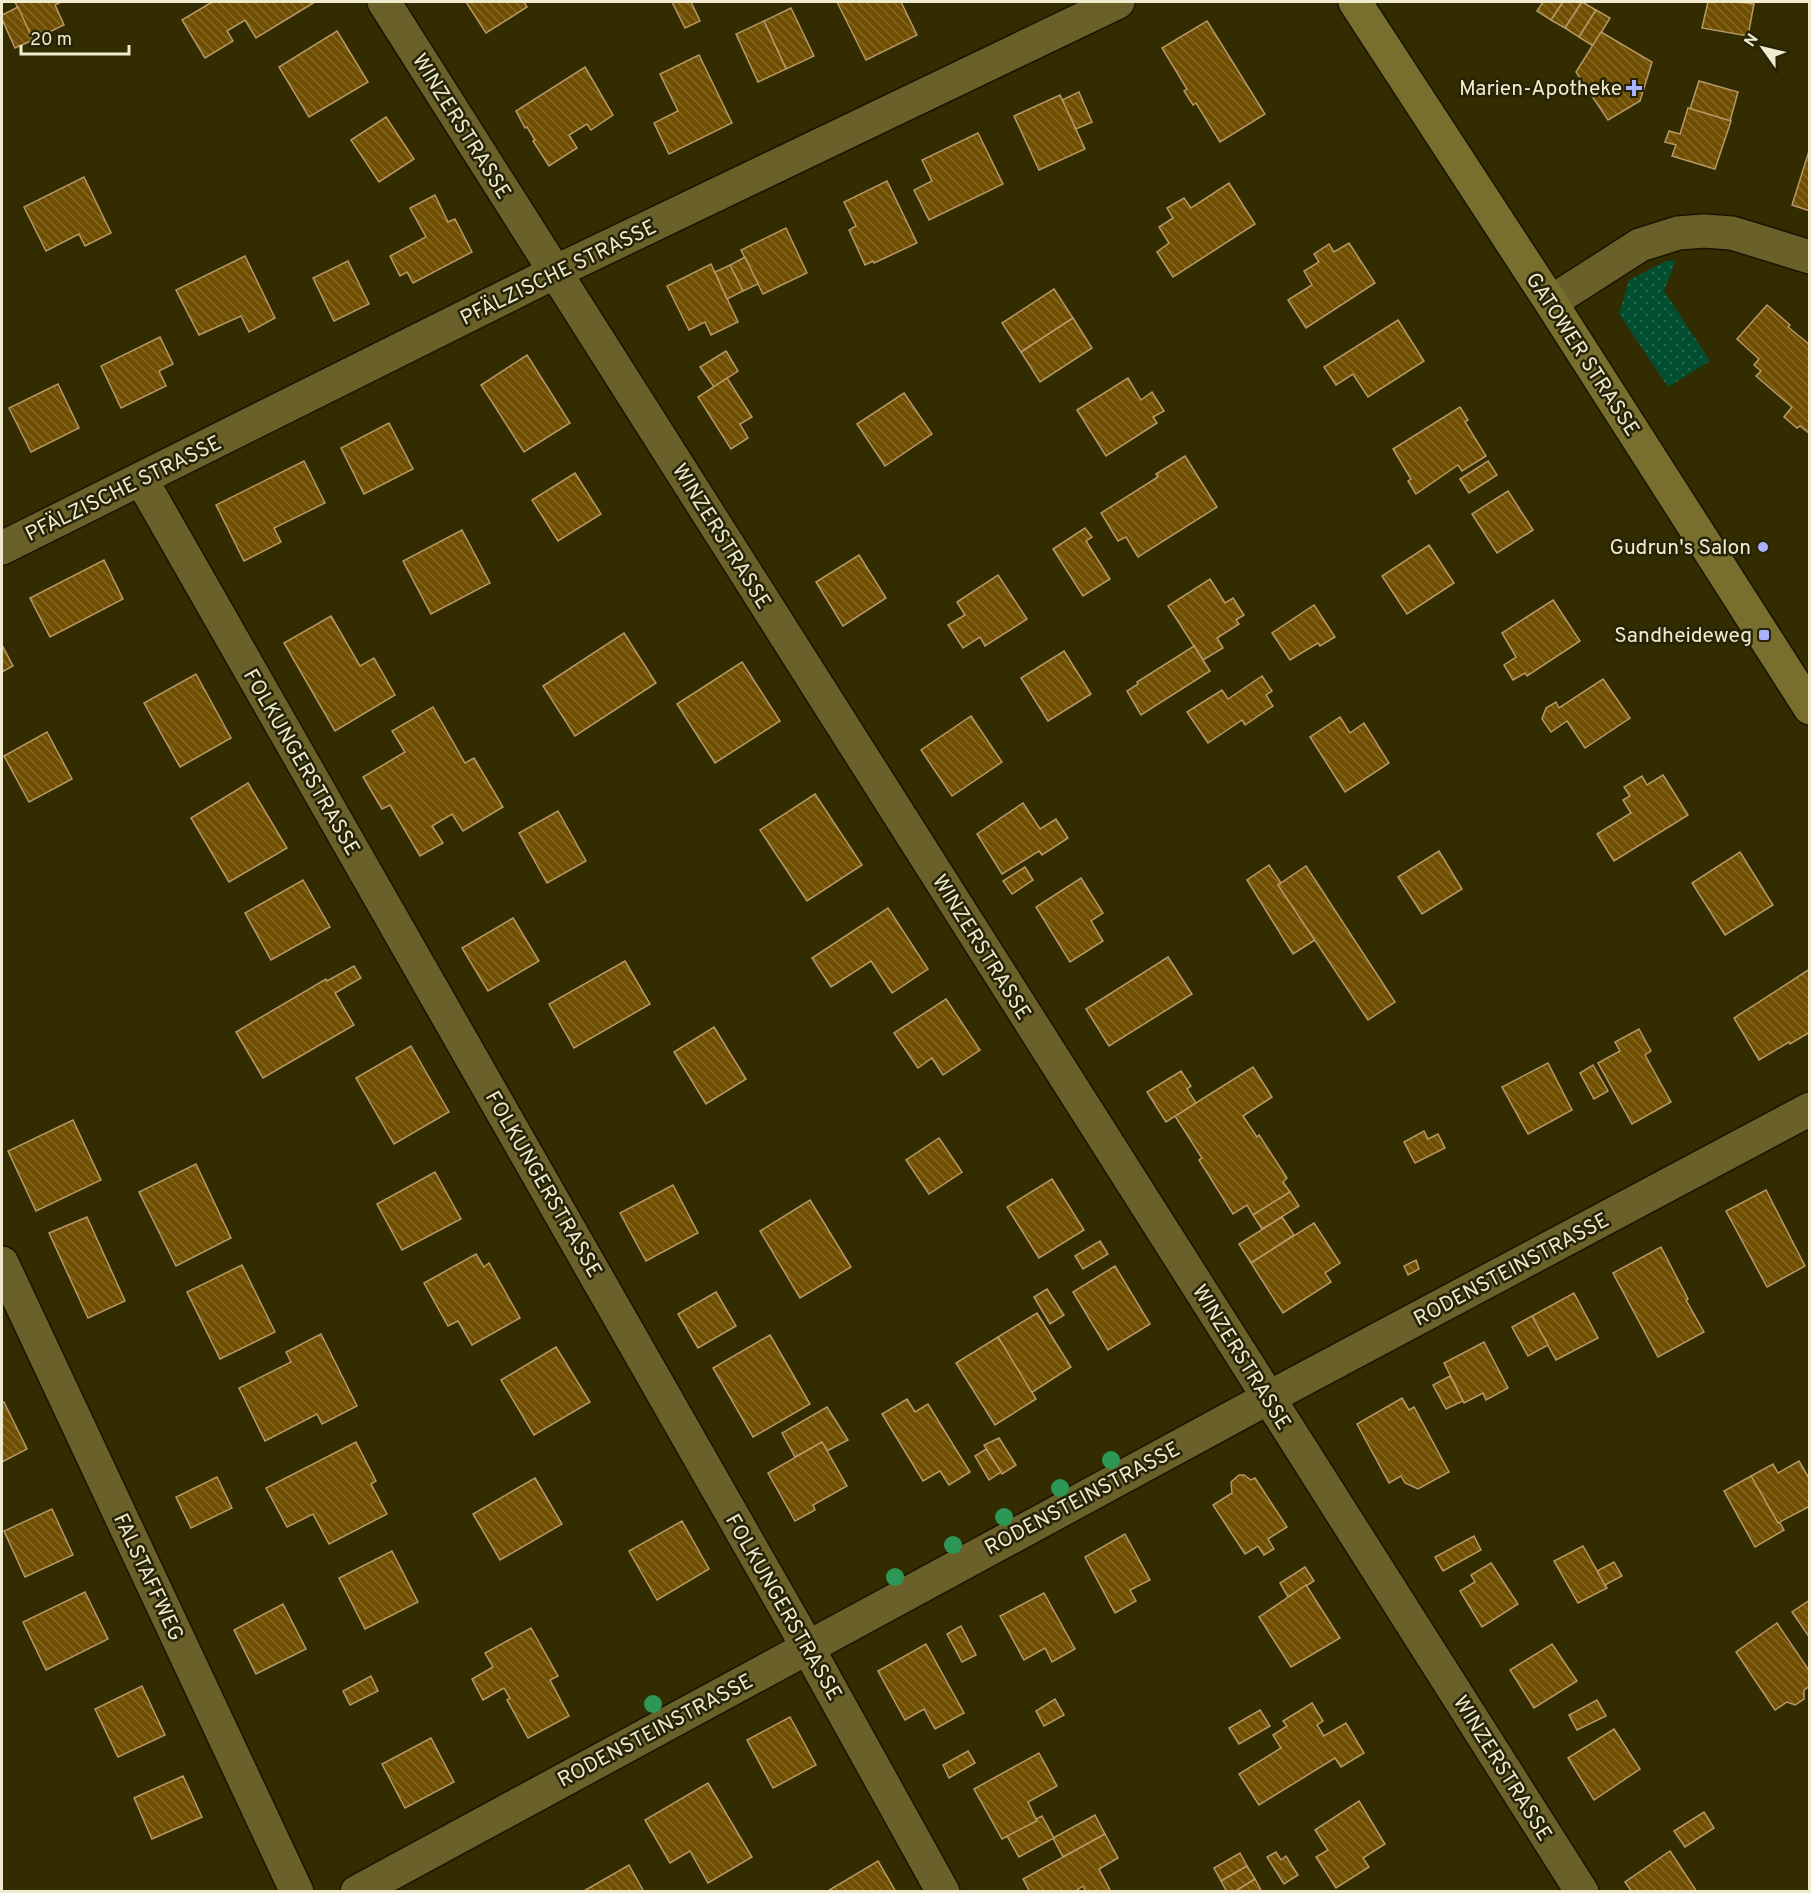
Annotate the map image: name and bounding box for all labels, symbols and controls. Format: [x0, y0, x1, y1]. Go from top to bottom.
scale bar [21, 18, 129, 56]
north arrow [1733, 18, 1793, 78]
text: 20 m [30, 29, 72, 52]
text: N [1741, 30, 1764, 51]
street label: WINZERSTRASSE [405, 49, 516, 205]
place label: Marien-Apotheke [1459, 76, 1622, 103]
marker: Marien-Apotheke [1627, 81, 1641, 95]
street label: PFÄLZISCHE STRASSE [456, 214, 661, 333]
street label: GATOWER STRASSE [1519, 268, 1645, 442]
street label: PFÄLZISCHE STRASSE [21, 430, 226, 549]
street label: WINZERSTRASSE [665, 459, 776, 615]
place label: Gudrun's Salon [1609, 535, 1751, 562]
marker: Gudrun's Salon [1756, 540, 1770, 554]
place label: Sandheideweg [1614, 623, 1752, 650]
marker: Sandheideweg [1757, 628, 1771, 642]
street label: FOLKUNGERSTRASSE [236, 665, 365, 861]
street label: WINZERSTRASSE [925, 870, 1036, 1026]
street label: FOLKUNGERSTRASSE [478, 1087, 607, 1283]
street label: RODENSTEINSTRASSE [1409, 1207, 1614, 1333]
street label: WINZERSTRASSE [1185, 1280, 1296, 1436]
street label: RODENSTEINSTRASSE [980, 1436, 1185, 1562]
street label: FALSTAFFWEG [106, 1510, 189, 1646]
street label: FOLKUNGERSTRASSE [718, 1510, 847, 1706]
street label: RODENSTEINSTRASSE [553, 1668, 758, 1794]
street label: WINZERSTRASSE [1446, 1691, 1557, 1847]

